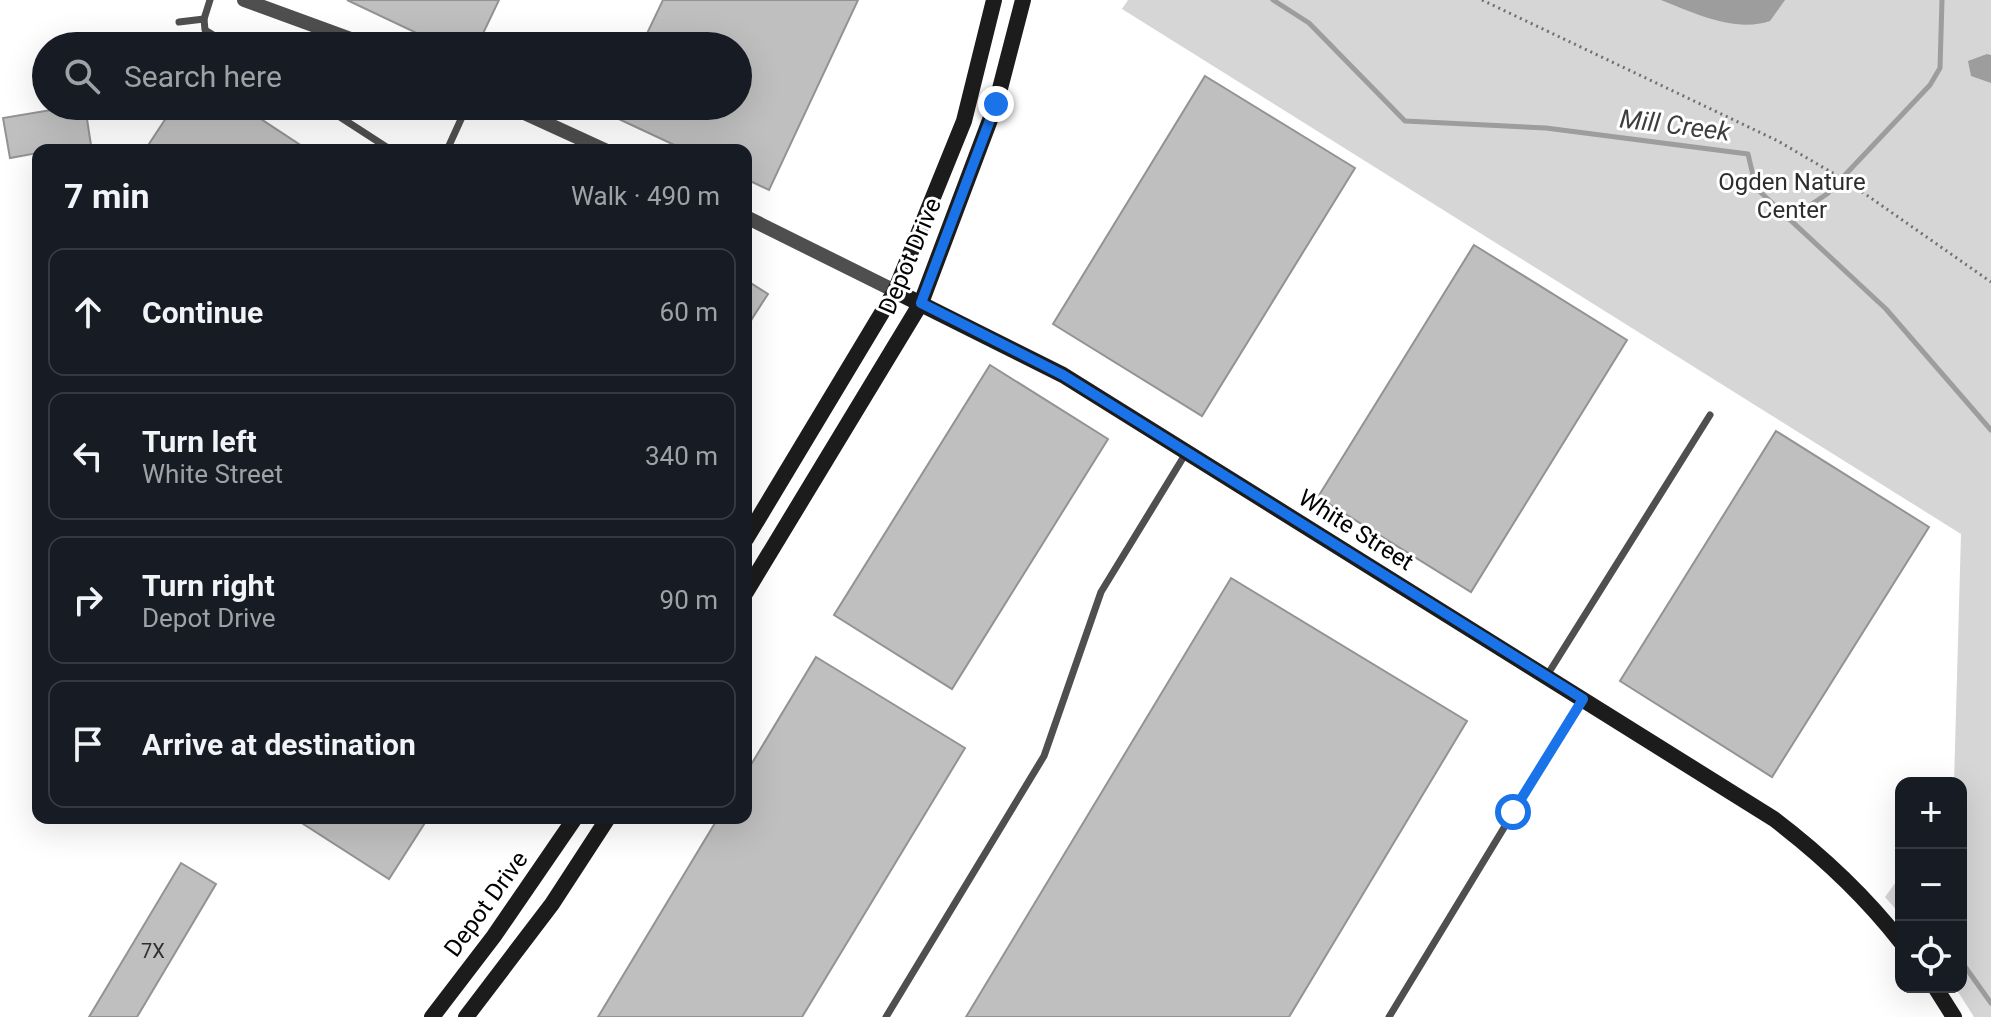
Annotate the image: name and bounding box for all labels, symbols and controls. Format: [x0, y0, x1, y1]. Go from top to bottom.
search box [32, 32, 752, 120]
icon: search [60, 54, 104, 98]
text: Search here [124, 59, 282, 94]
route end [978, 86, 1014, 122]
water label: Mill Creek [1618, 103, 1733, 147]
park label: Ogden Nature Center [1718, 168, 1866, 224]
text: 7 min [64, 176, 149, 216]
text: Walk · 490 m [571, 181, 720, 211]
street label: Depot Drive [873, 194, 947, 318]
icon: ahead [66, 290, 110, 334]
text: Continue [142, 295, 263, 330]
text: 60 m [660, 297, 718, 327]
text: Turn left [142, 424, 257, 459]
icon: left [66, 434, 110, 478]
text: 340 m [645, 441, 718, 471]
text: White Street [142, 459, 283, 489]
street label: White Street [1293, 484, 1419, 576]
text: Turn right [142, 568, 275, 603]
icon: right [66, 578, 110, 622]
text: 90 m [660, 585, 718, 615]
text: Depot Drive [142, 603, 276, 633]
icon: arrive [66, 722, 110, 766]
text: Arrive at destination [142, 727, 416, 762]
map controls [1895, 777, 1967, 993]
button: + [1895, 777, 1967, 849]
route start [1495, 794, 1531, 830]
street label: Depot Drive [438, 846, 534, 962]
button: − [1895, 849, 1967, 921]
button: locate [1895, 921, 1967, 993]
house number: 7X [141, 939, 165, 963]

